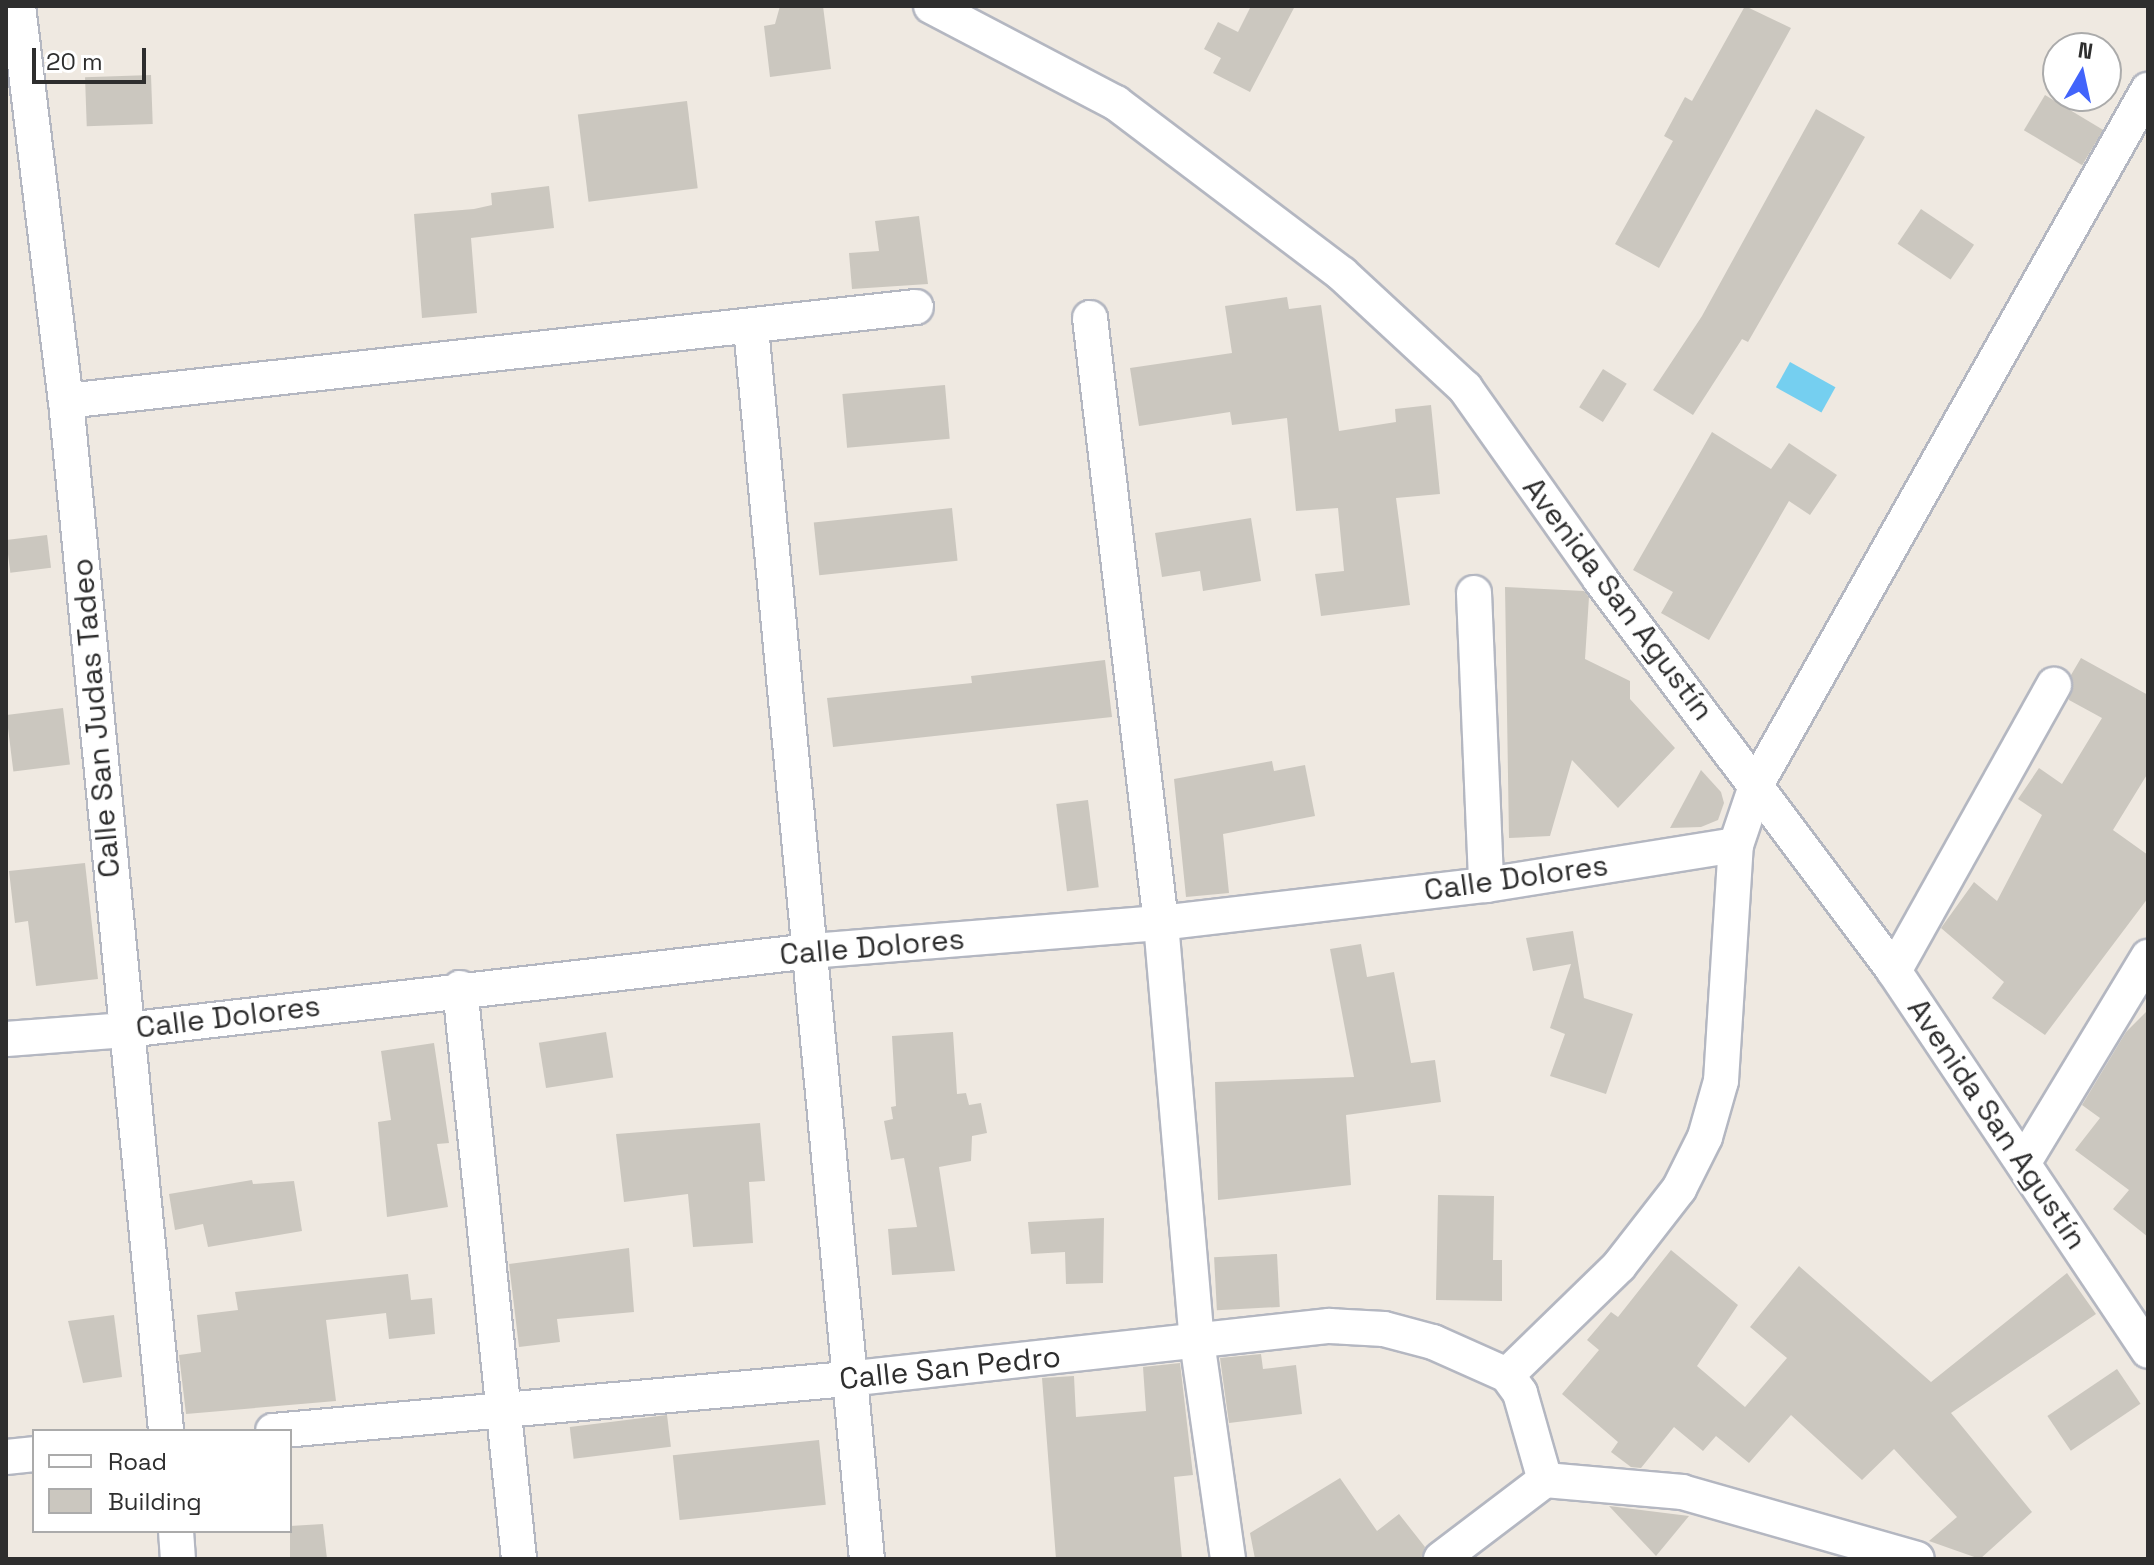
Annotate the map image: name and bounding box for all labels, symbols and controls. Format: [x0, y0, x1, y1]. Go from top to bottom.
scale bar [36, 32, 150, 82]
north arrow [2042, 32, 2122, 112]
text: N [2076, 35, 2095, 65]
text: 20 m [46, 46, 103, 77]
street label: Avenida San Agustín [1515, 470, 1721, 728]
street label: Calle San Judas Tadeo [64, 556, 128, 880]
street label: Calle Dolores [1422, 847, 1610, 909]
street label: Calle Dolores [778, 921, 966, 973]
street label: Calle Dolores [134, 988, 322, 1046]
street label: Avenida San Agustín [1900, 992, 2094, 1256]
street label: Calle San Pedro [838, 1338, 1062, 1398]
legend [32, 1429, 292, 1533]
text: Road [108, 1446, 167, 1477]
text: Building [108, 1486, 202, 1517]

